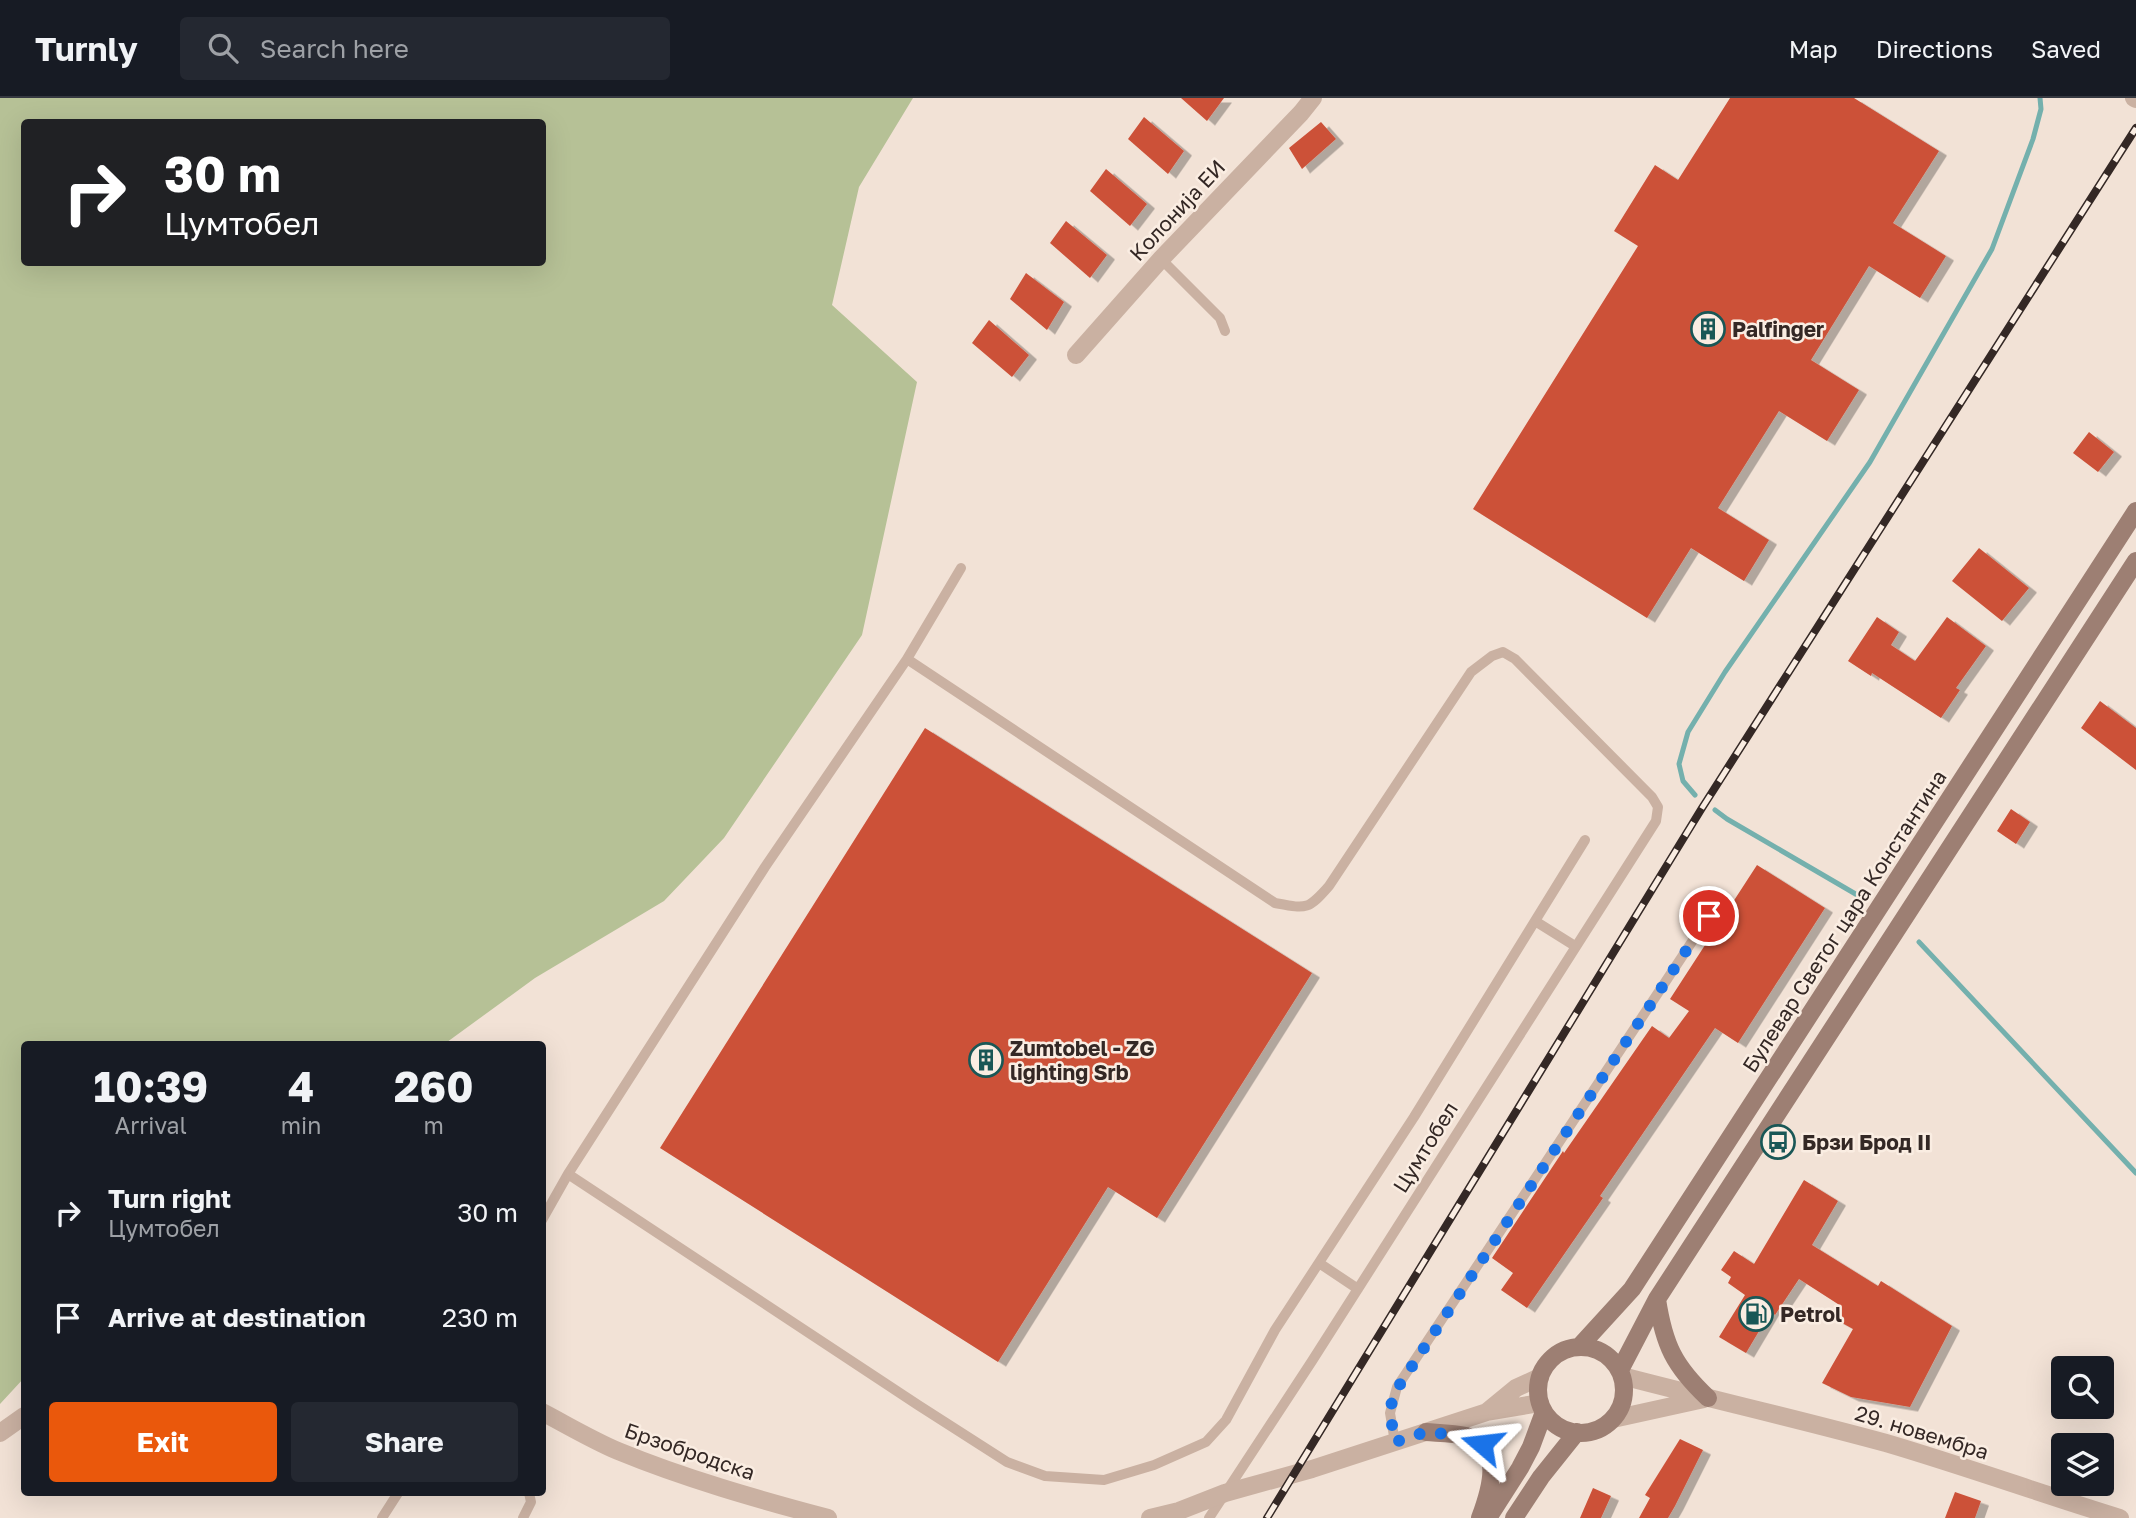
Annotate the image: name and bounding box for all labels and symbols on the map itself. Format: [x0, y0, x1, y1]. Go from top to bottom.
street label: Колонија ЕИ [1124, 154, 1230, 266]
building icon: Palfinger [1689, 310, 1727, 348]
place label: Palfinger [1732, 316, 1824, 342]
street label: Булевар Светог цара Константина [1736, 765, 1952, 1077]
pin [1679, 886, 1739, 946]
place label: Zumtobel - ZG lighting Srb [1010, 1035, 1155, 1085]
building icon: Zumtobel - ZG lighting Srb [967, 1041, 1005, 1079]
street label: Цумтобел [1387, 1097, 1463, 1197]
bus stop icon: Брзи Брод II [1759, 1123, 1797, 1161]
place label: Брзи Брод II [1802, 1129, 1931, 1155]
fuel station icon: Petrol [1737, 1295, 1775, 1333]
place label: Petrol [1780, 1301, 1842, 1327]
street label: 29. новембра [1852, 1399, 1992, 1465]
position arrow [1445, 1407, 1519, 1481]
street label: Брзобродска [621, 1417, 759, 1485]

